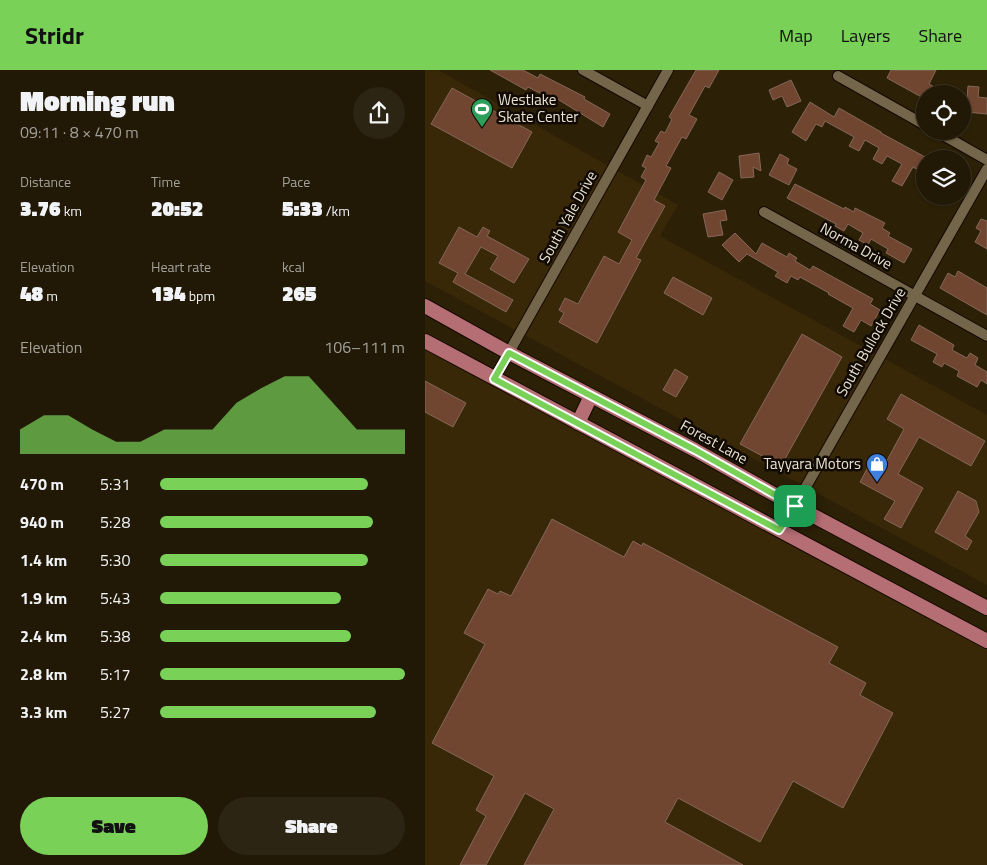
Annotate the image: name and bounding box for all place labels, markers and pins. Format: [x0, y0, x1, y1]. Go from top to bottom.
place label: Westlake Skate Center [498, 88, 579, 128]
sports icon: Westlake Skate Center [470, 97, 494, 128]
place label: Tayyara Motors [763, 452, 861, 475]
shop icon: Tayyara Motors [865, 452, 889, 483]
pin [774, 485, 816, 527]

